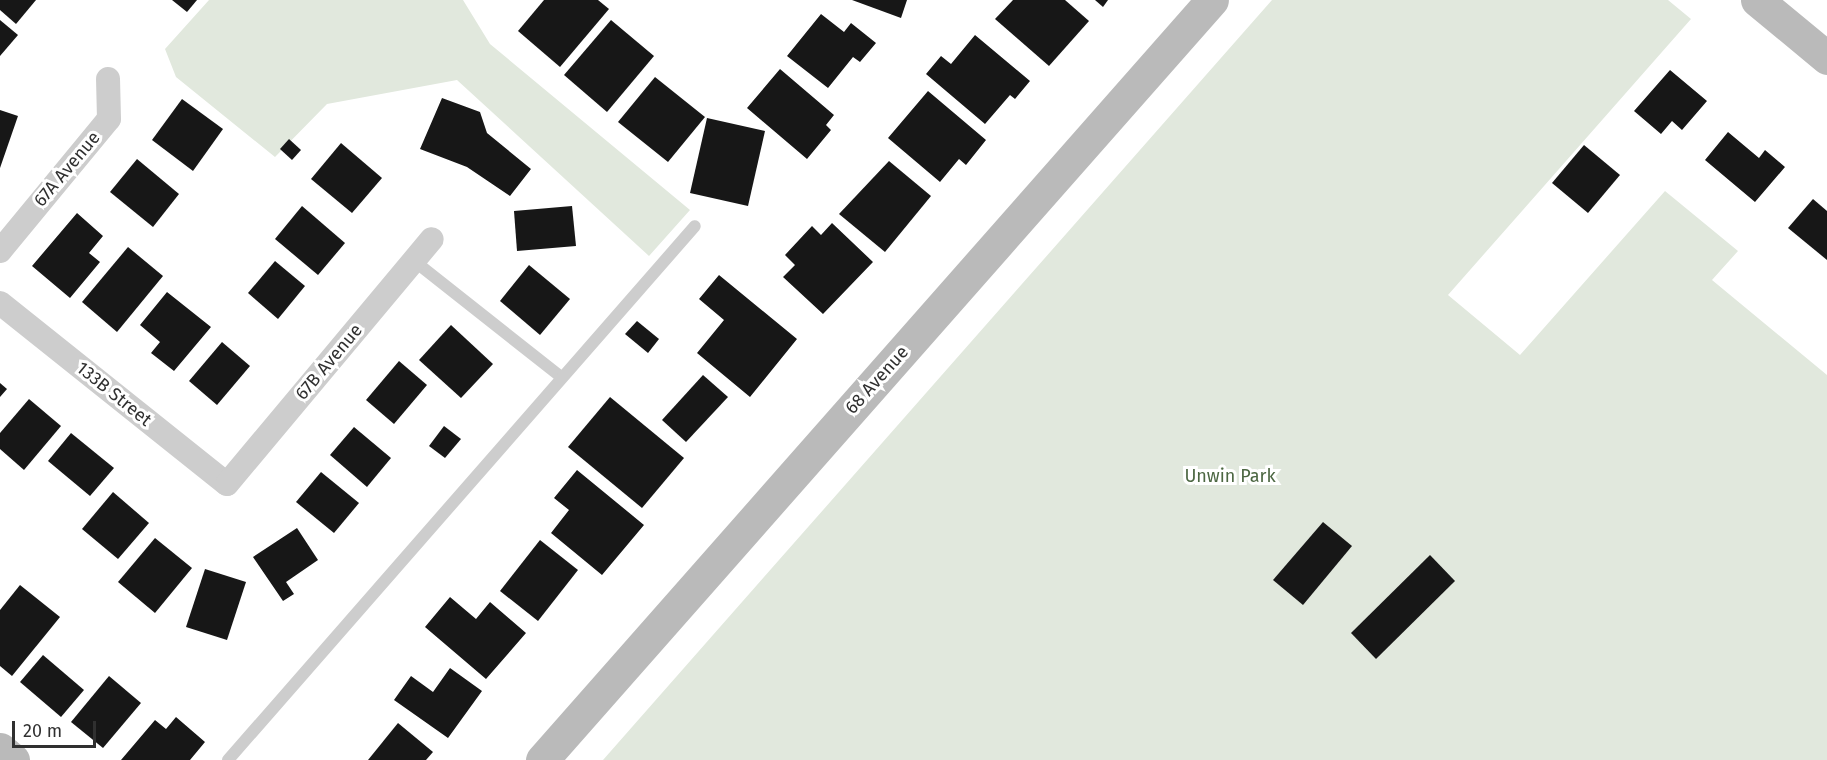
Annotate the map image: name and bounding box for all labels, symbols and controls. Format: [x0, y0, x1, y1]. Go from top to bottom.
street label: 67A Avenue [29, 127, 105, 211]
street label: 67B Avenue [291, 320, 367, 404]
street label: 68 Avenue [841, 342, 913, 418]
street label: 133B Street [72, 357, 156, 431]
park label: Unwin Park [1184, 465, 1276, 487]
scale bar [15, 709, 99, 747]
text: 20 m [23, 720, 62, 742]

